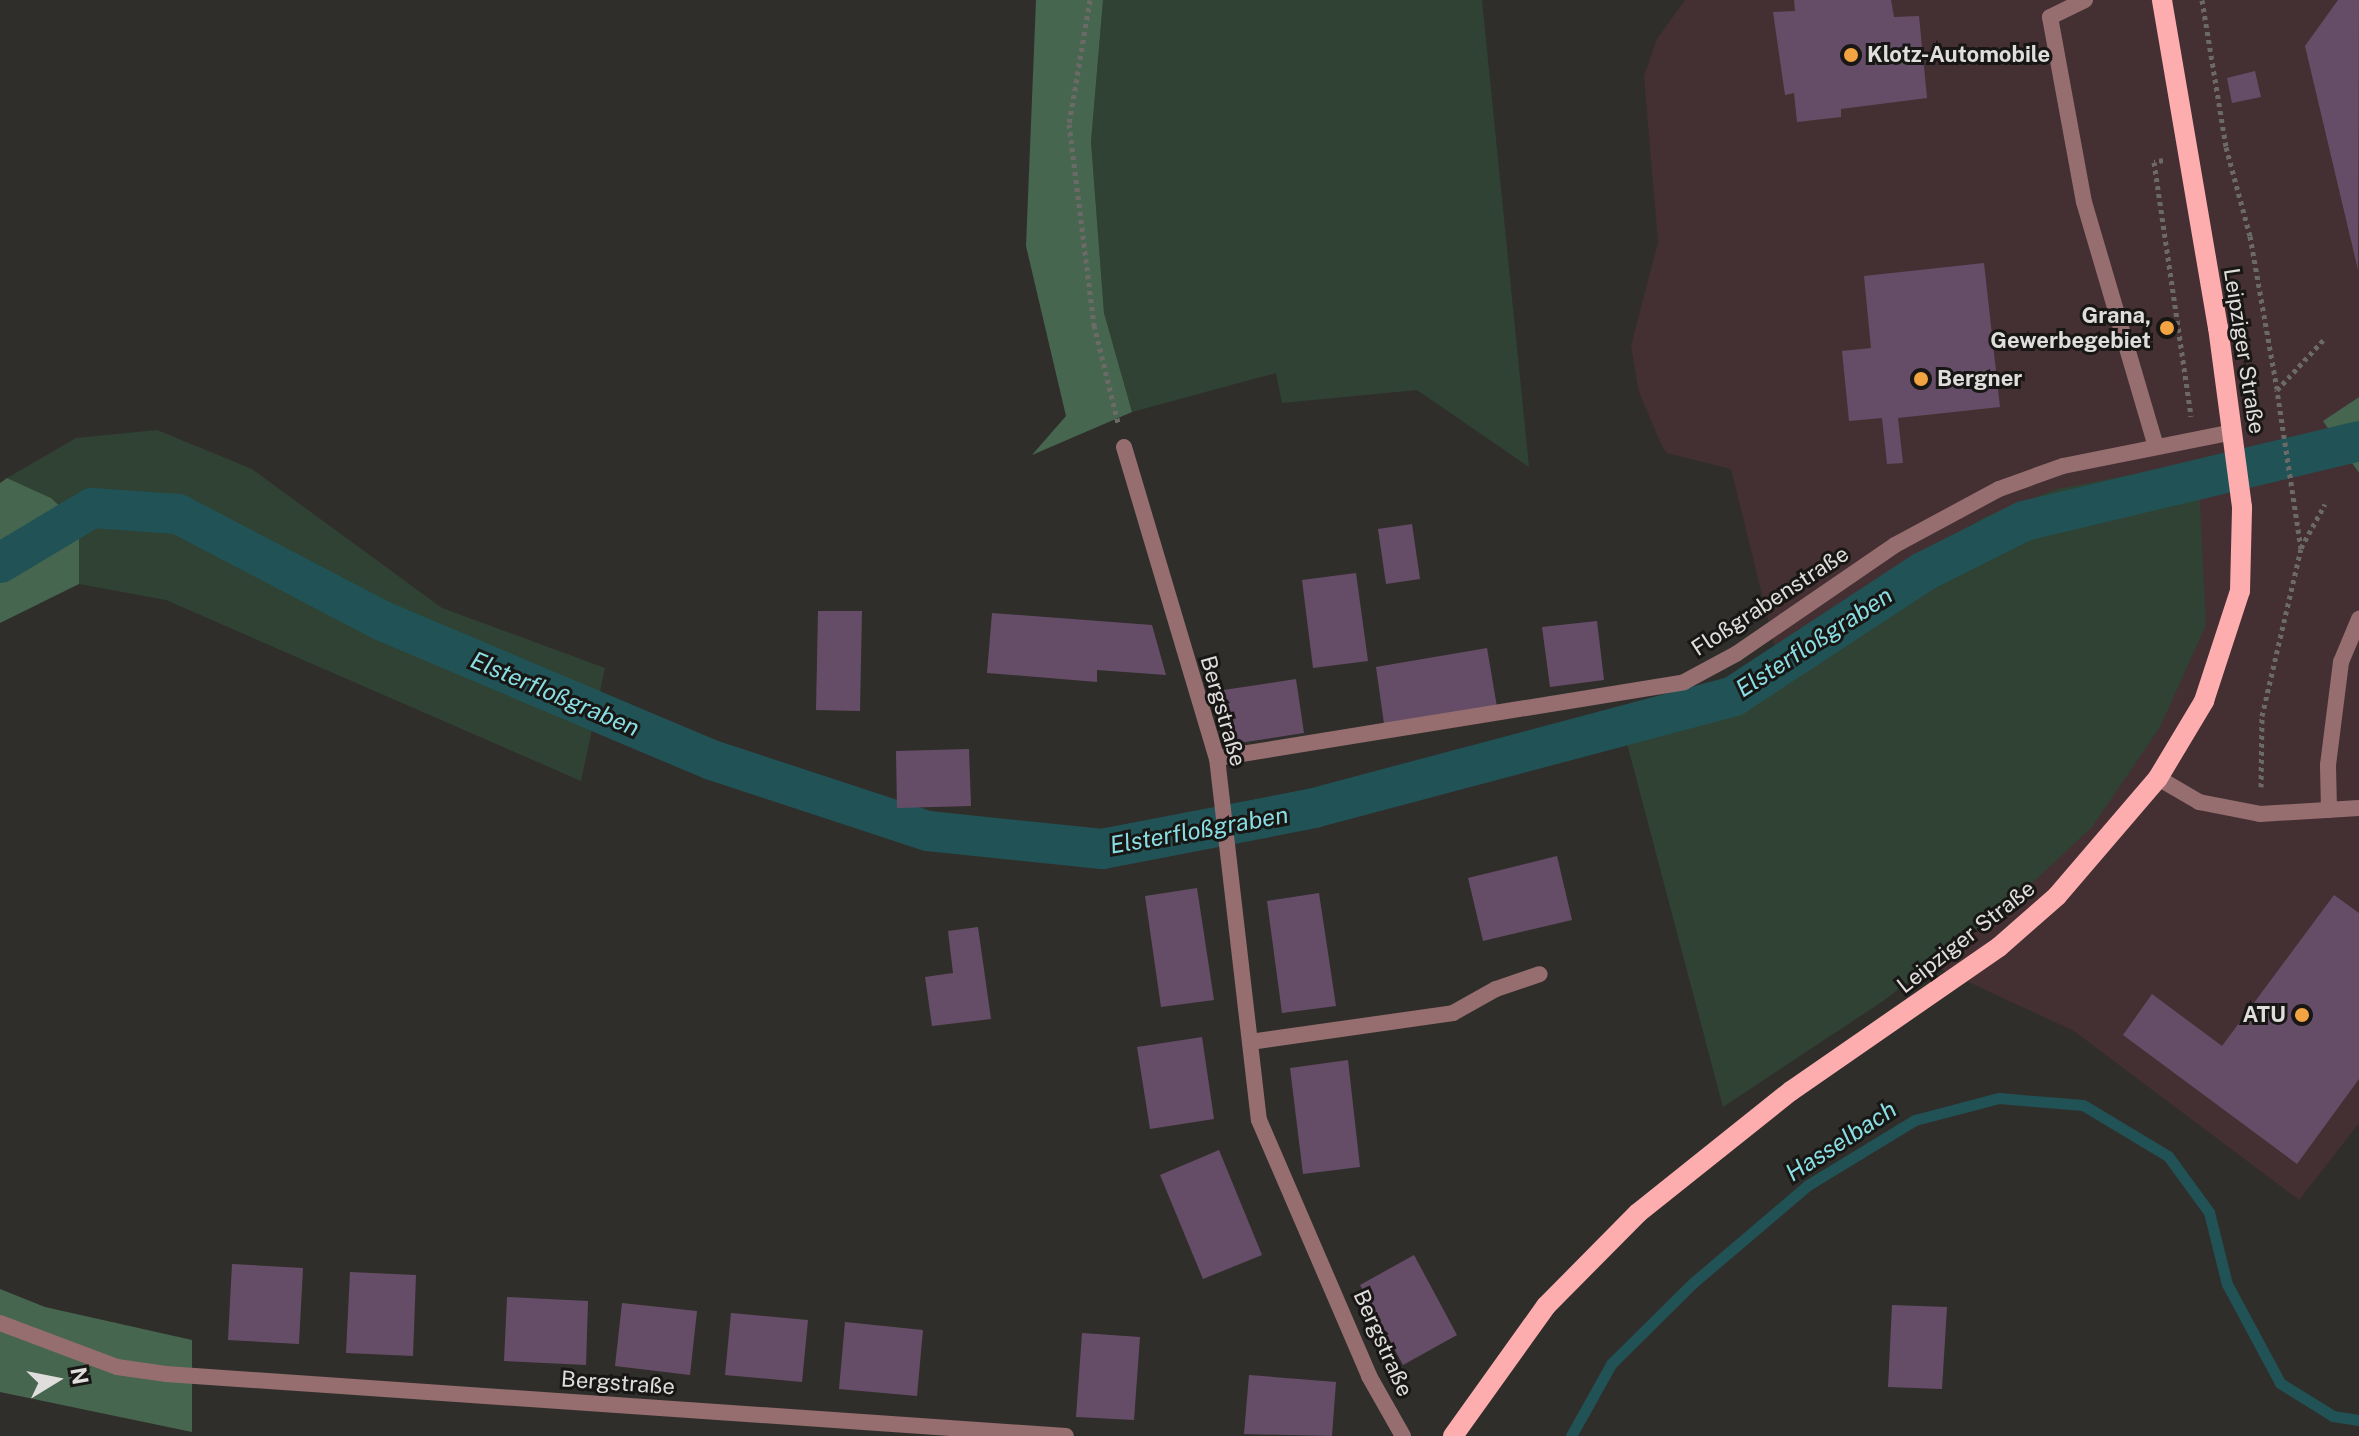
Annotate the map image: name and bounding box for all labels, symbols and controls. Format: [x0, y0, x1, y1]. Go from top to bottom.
place label: Klotz-Automobile [1867, 42, 2050, 68]
marker: Klotz-Automobile [1842, 46, 1860, 64]
street label: Leipziger Straße [2218, 266, 2270, 436]
place label: Grana, Gewerbegebiet [1990, 302, 2151, 354]
marker: Grana, Gewerbegebiet [2158, 319, 2176, 337]
place label: Bergner [1937, 366, 2022, 392]
marker: Bergner [1912, 370, 1930, 388]
street label: Floßgrabenstraße [1686, 540, 1854, 662]
water label: Elsterfloßgraben [1730, 581, 1898, 703]
water label: Elsterfloßgraben [466, 645, 644, 743]
street label: Bergstraße [1195, 653, 1251, 769]
water label: Elsterfloßgraben [1108, 800, 1290, 860]
street label: Leipziger Straße [1892, 875, 2040, 999]
place label: ATU [2242, 1002, 2286, 1028]
marker: ATU [2293, 1006, 2311, 1024]
water label: Hasselbach [1780, 1095, 1902, 1187]
street label: Bergstraße [1348, 1286, 1418, 1400]
north arrow [16, 1340, 96, 1420]
text: N [65, 1365, 94, 1387]
street label: Bergstraße [560, 1366, 676, 1400]

